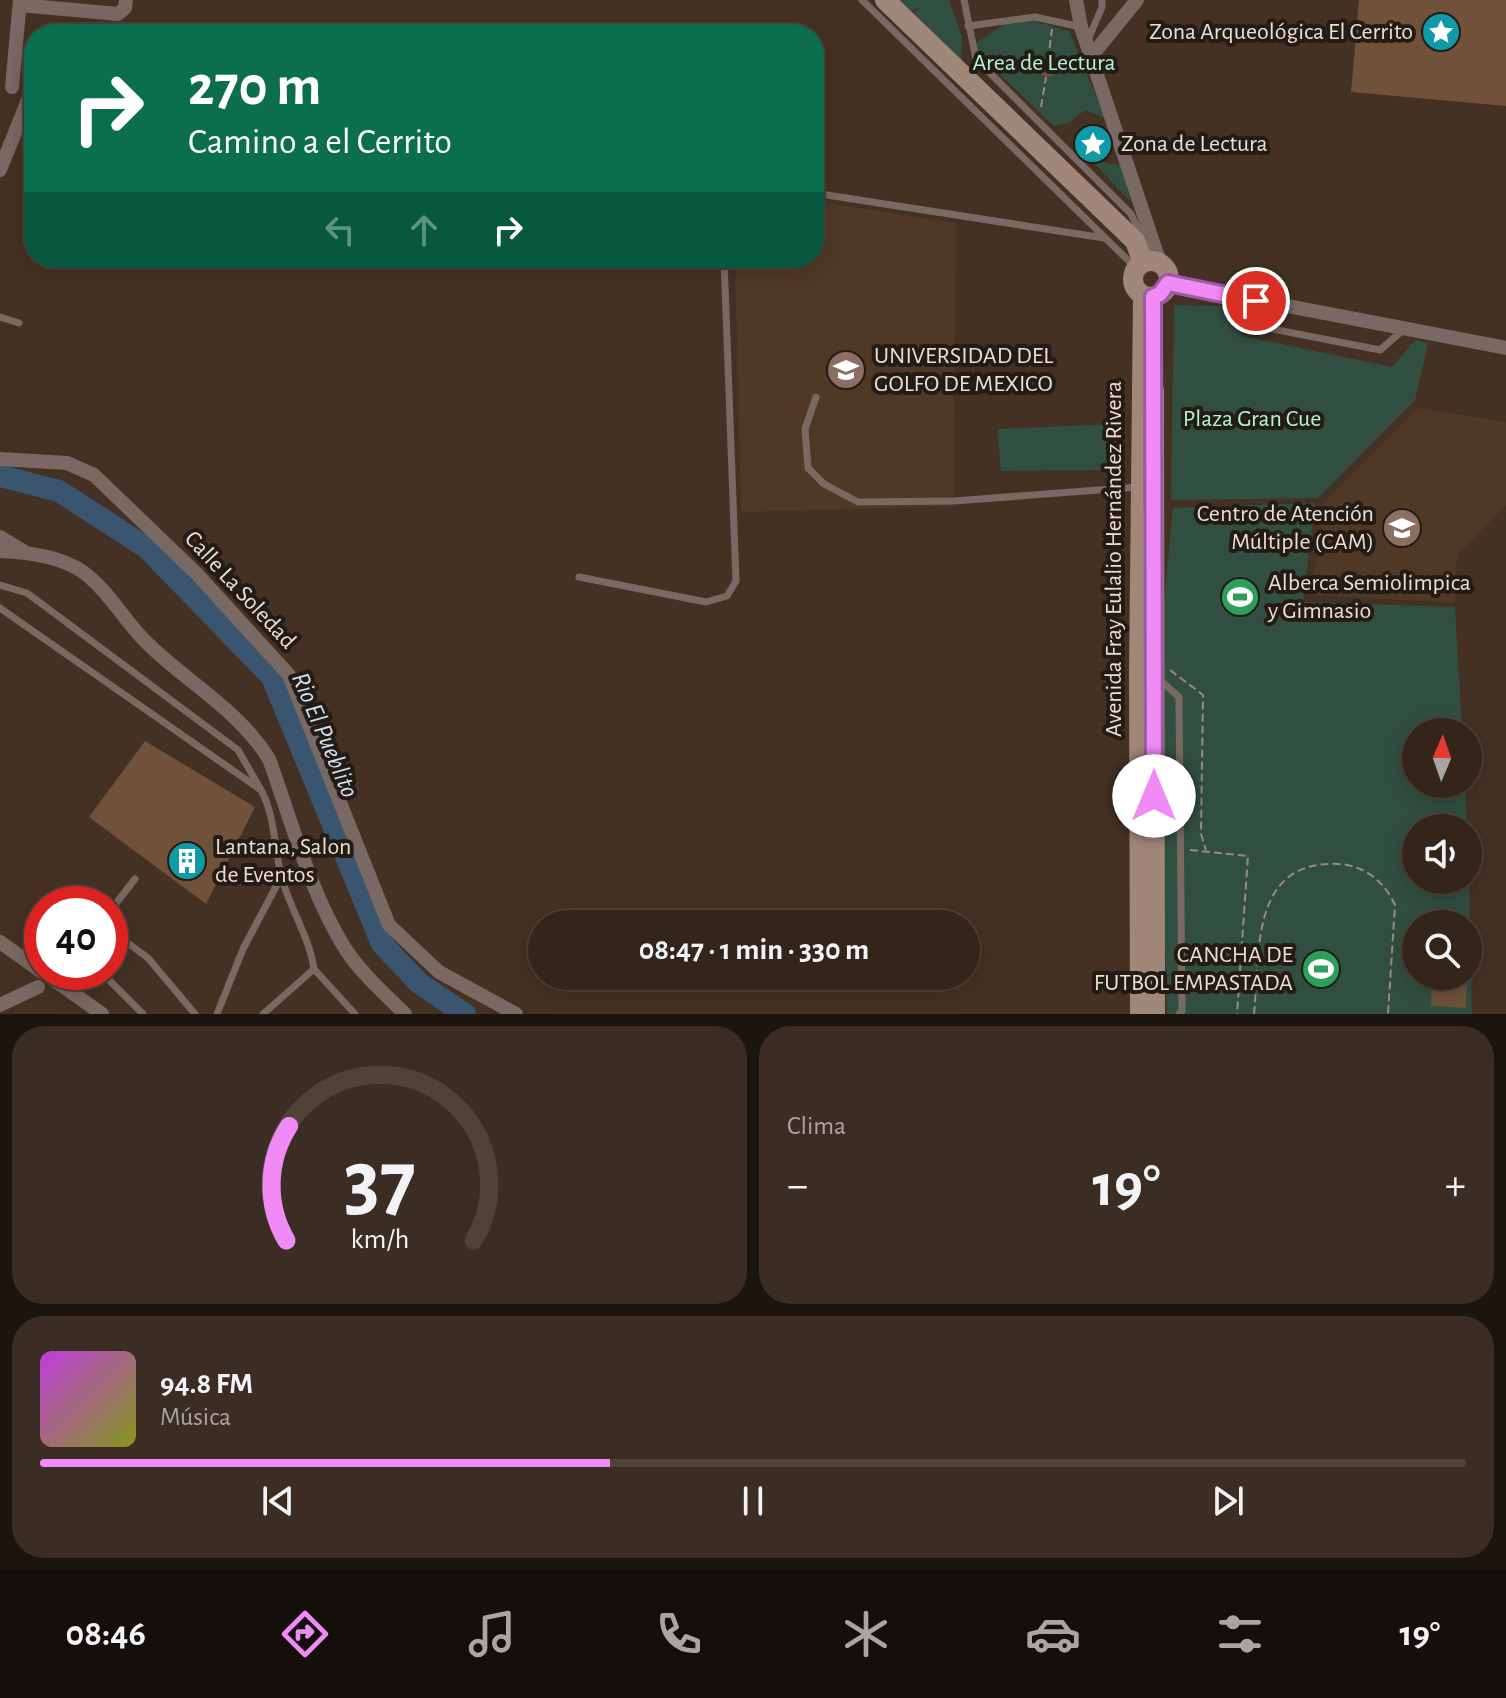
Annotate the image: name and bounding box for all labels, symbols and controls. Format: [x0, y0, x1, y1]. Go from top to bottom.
place icon: Zona Arqueológica El Cerrito [1420, 11, 1462, 53]
place label: Zona Arqueológica El Cerrito [1149, 20, 1413, 44]
park label: Area de Lectura [972, 51, 1116, 75]
icon: right [56, 56, 160, 160]
text: 270 m [188, 59, 321, 115]
place icon: Zona de Lectura [1072, 123, 1114, 165]
text: Camino a el Cerrito [188, 124, 452, 160]
place label: Zona de Lectura [1121, 132, 1268, 156]
icon: left [318, 208, 362, 252]
icon: ahead [402, 208, 446, 252]
icon: right [486, 208, 530, 252]
pin [1222, 267, 1290, 335]
icon: arrive [1234, 279, 1278, 323]
place label: UNIVERSIDAD DEL GOLFO DE MEXICO [874, 344, 1053, 396]
school or university icon: UNIVERSIDAD DEL GOLFO DE MEXICO [825, 349, 867, 391]
street label: Avenida Fray Eulalio Hernández Rivera [1102, 381, 1126, 737]
park label: Plaza Gran Cue [1183, 407, 1321, 431]
place label: Centro de Atención Múltiple (CAM) [1197, 502, 1374, 554]
school or university icon: Centro de Atención Múltiple (CAM) [1381, 507, 1423, 549]
street label: Calle La Soledad [180, 527, 300, 653]
place label: Alberca Semiolimpica y Gimnasio [1267, 571, 1471, 623]
sports icon: Alberca Semiolimpica y Gimnasio [1219, 576, 1261, 618]
water label: Rio El Pueblito [287, 669, 363, 801]
north arrow [1402, 718, 1482, 798]
map controls [1402, 718, 1482, 990]
position arrow [1112, 754, 1196, 838]
button: sound [1402, 814, 1482, 894]
place label: Lantana, Salon de Eventos [215, 835, 351, 887]
building icon: Lantana, Salon de Eventos [166, 840, 208, 882]
speed limit sign: 40 [24, 886, 128, 990]
button: search [1402, 910, 1482, 990]
text: 08:47 · 1 min · 330 m [639, 935, 869, 965]
place label: CANCHA DE FUTBOL EMPASTADA [1094, 943, 1293, 995]
sports icon: CANCHA DE FUTBOL EMPASTADA [1300, 948, 1342, 990]
text: Clima [787, 1113, 846, 1139]
text: 37 [344, 1140, 415, 1224]
text: 19° [1092, 1157, 1161, 1217]
text: − [787, 1164, 808, 1208]
text: + [1445, 1164, 1466, 1208]
text: km/h [350, 1225, 409, 1254]
text: 94.8 FM [160, 1369, 253, 1399]
text: Música [160, 1404, 231, 1430]
icon: previous [256, 1479, 300, 1523]
icon: pause [731, 1479, 775, 1523]
icon: next [1206, 1479, 1250, 1523]
icon: directions [277, 1606, 333, 1662]
icon: music [464, 1606, 520, 1662]
icon: phone [651, 1606, 707, 1662]
icon: climate [838, 1606, 894, 1662]
icon: car [1025, 1606, 1081, 1662]
icon: filters [1212, 1606, 1268, 1662]
text: 08:46 [66, 1616, 146, 1652]
text: 19° [1399, 1616, 1440, 1652]

